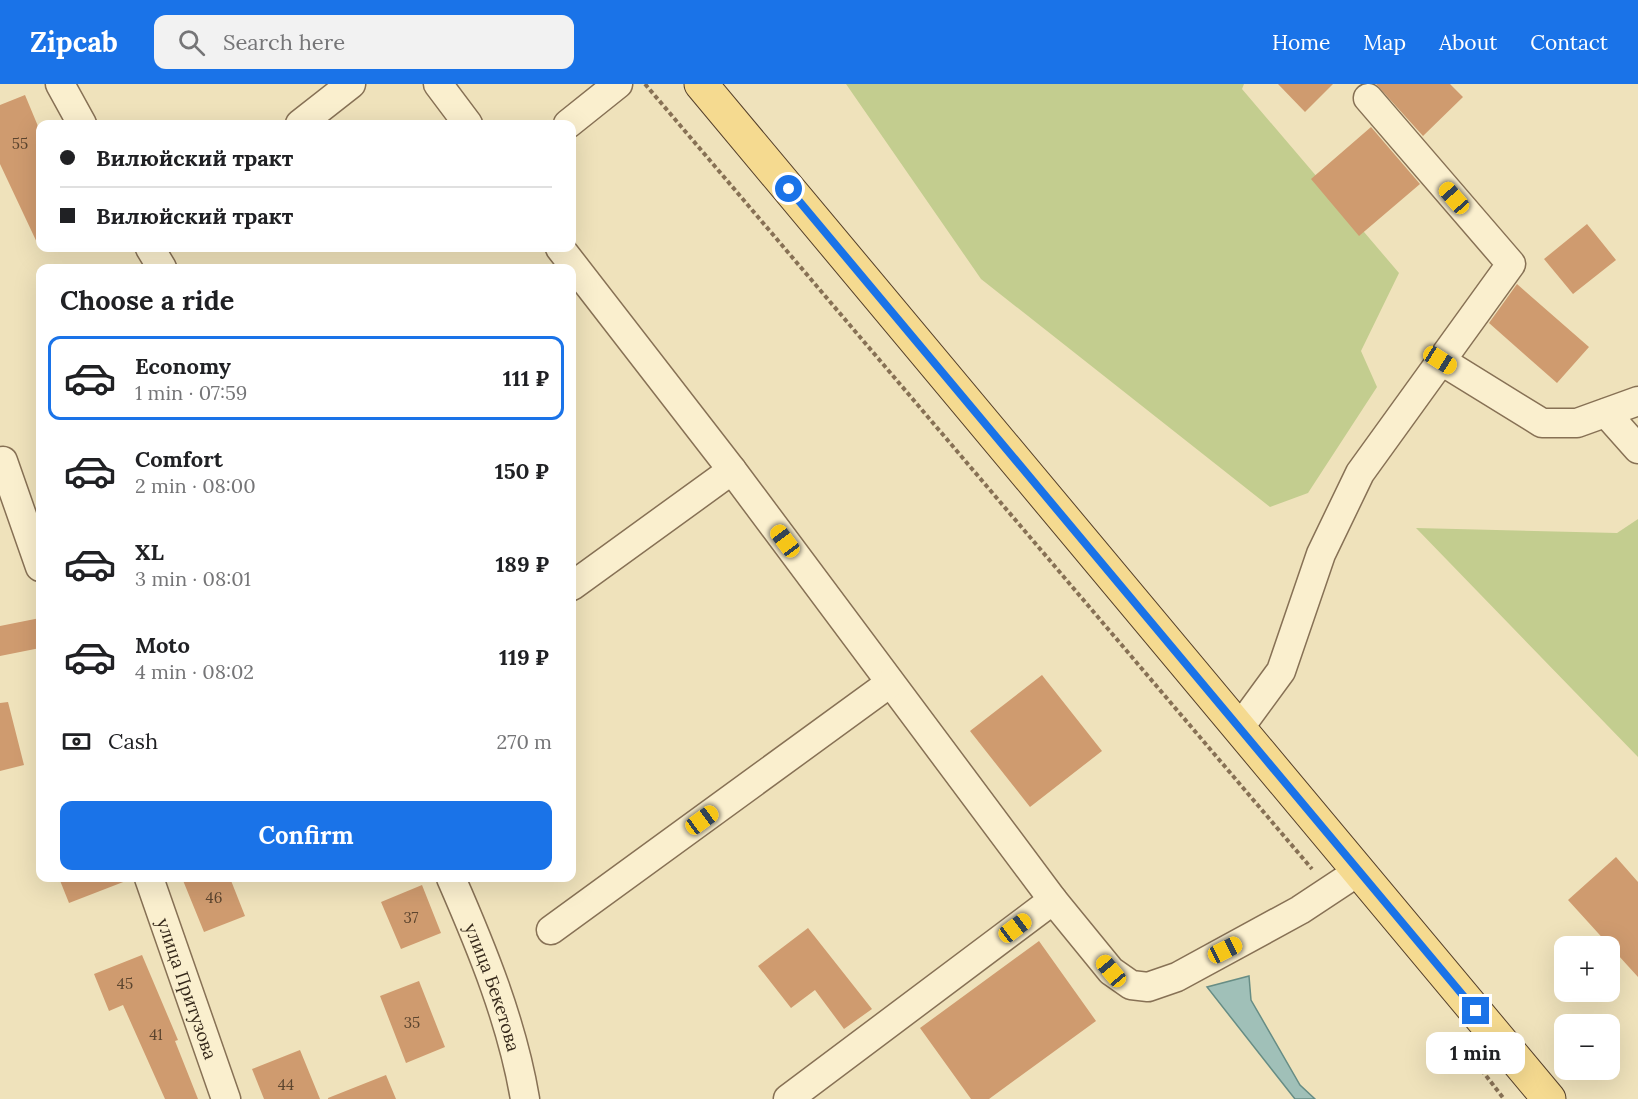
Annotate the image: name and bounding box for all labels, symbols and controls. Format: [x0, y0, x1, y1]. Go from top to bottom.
search box [154, 15, 574, 69]
text: Zipcab [30, 24, 118, 60]
icon: search [175, 26, 208, 59]
text: Search here [223, 28, 345, 56]
text: Home [1272, 29, 1330, 56]
text: Map [1363, 29, 1406, 56]
text: About [1439, 29, 1497, 56]
text: Contact [1530, 29, 1608, 56]
house number: 55 [12, 134, 28, 153]
text: Вилюйский тракт [96, 144, 293, 172]
route start [775, 175, 802, 202]
car [1435, 179, 1473, 217]
text: Вилюйский тракт [96, 202, 293, 230]
text: Choose a ride [60, 283, 234, 317]
car [1420, 343, 1460, 377]
icon: car [63, 351, 117, 405]
text: Economy [135, 352, 231, 380]
text: 111 ₽ [503, 364, 549, 392]
text: 1 min · 07:59 [135, 380, 247, 405]
icon: car [63, 444, 117, 498]
text: Comfort [135, 445, 223, 473]
text: 150 ₽ [495, 457, 549, 485]
text: 2 min · 08:00 [135, 473, 256, 498]
car [767, 521, 803, 561]
icon: car [63, 537, 117, 591]
text: XL [135, 538, 164, 566]
text: 189 ₽ [495, 550, 549, 578]
text: 3 min · 08:01 [135, 566, 251, 591]
icon: car [63, 630, 117, 684]
text: Moto [135, 631, 190, 659]
text: 119 ₽ [499, 643, 549, 671]
text: 4 min · 08:02 [135, 659, 254, 684]
icon: cash [60, 725, 93, 758]
text: Cash [108, 727, 158, 755]
text: 270 m [496, 729, 552, 754]
button: Confirm [60, 801, 552, 870]
car [682, 802, 722, 838]
house number: 46 [206, 888, 222, 907]
house number: 37 [404, 908, 419, 927]
car [995, 910, 1035, 946]
street label: улица Притузова [152, 915, 223, 1062]
street label: улица Бекетова [460, 919, 526, 1054]
car [1205, 934, 1245, 966]
map controls [1554, 936, 1620, 1080]
button: + [1554, 936, 1620, 1002]
car [1093, 951, 1129, 991]
house number: 45 [117, 974, 133, 993]
route end [1462, 997, 1489, 1024]
house number: 35 [404, 1013, 420, 1032]
button: − [1554, 1014, 1620, 1080]
house number: 41 [149, 1025, 163, 1044]
callout: 1 min [1426, 1032, 1526, 1074]
text: 1 min [1450, 1040, 1501, 1065]
house number: 44 [278, 1075, 294, 1094]

